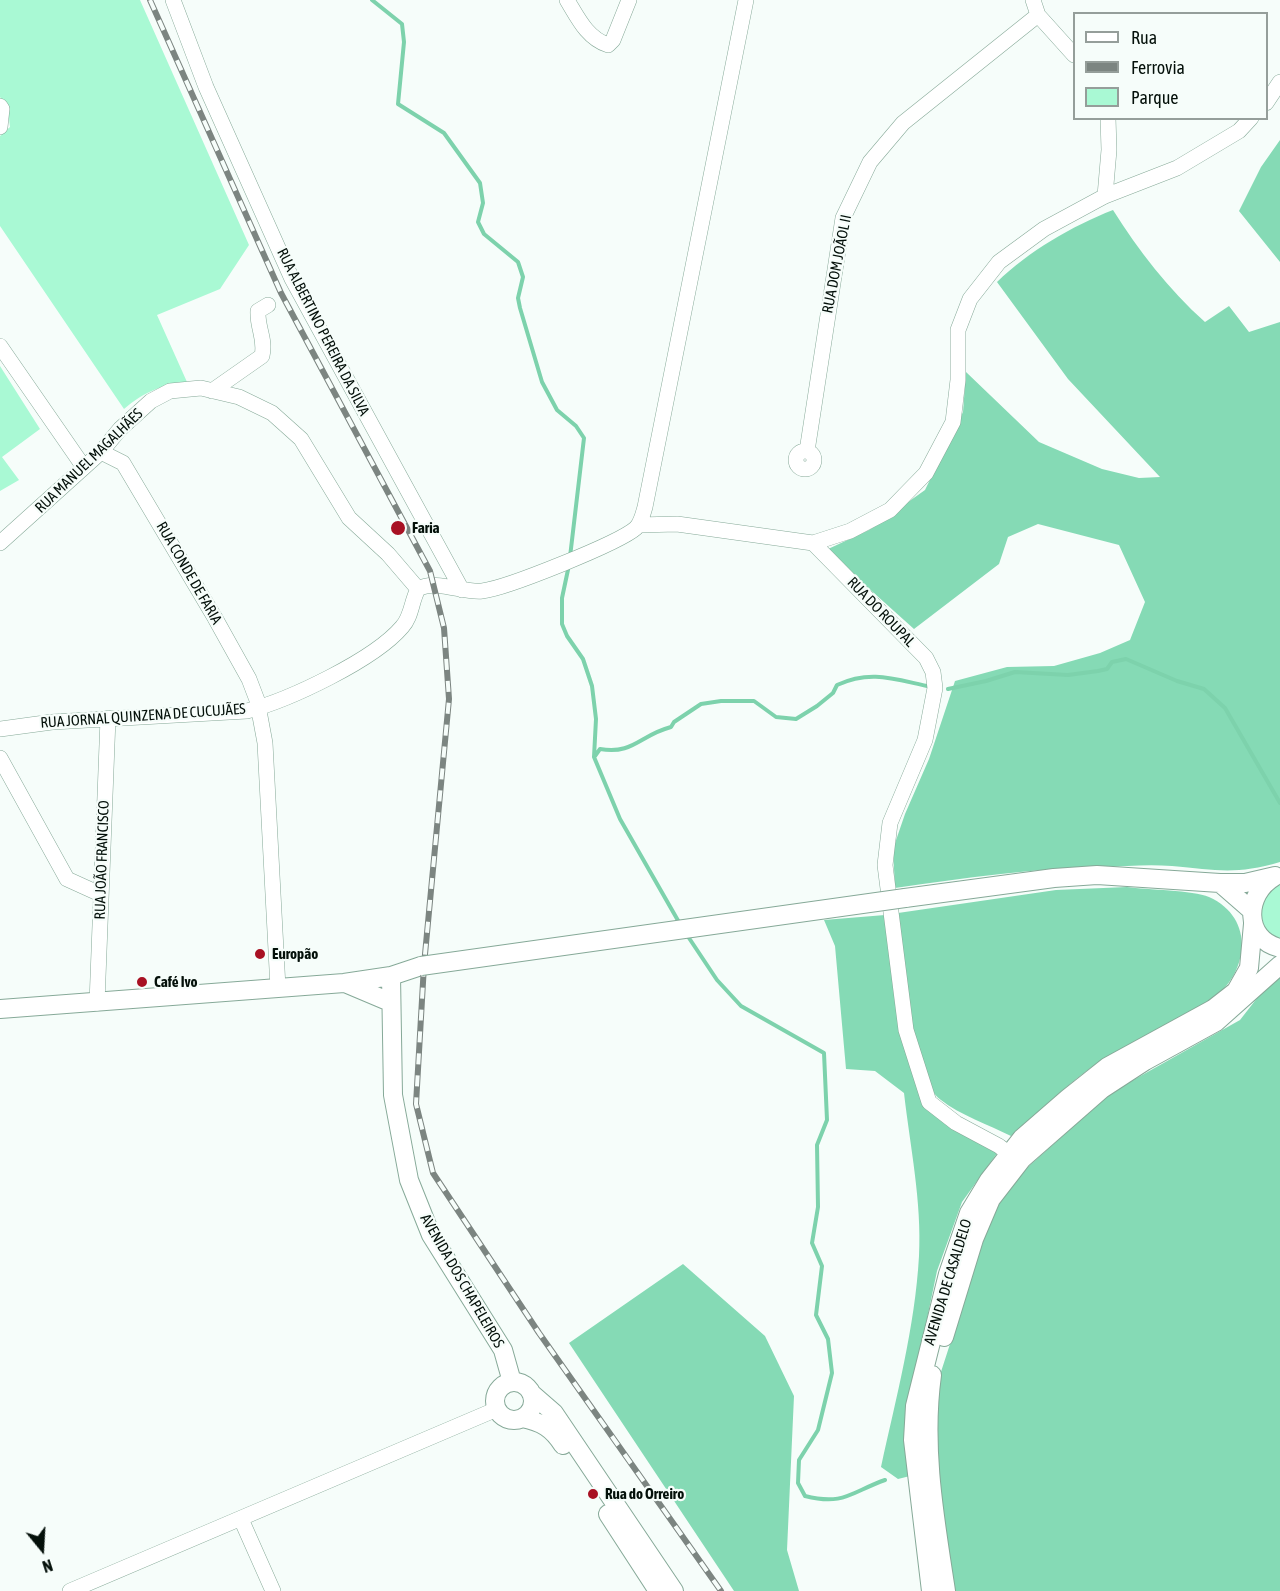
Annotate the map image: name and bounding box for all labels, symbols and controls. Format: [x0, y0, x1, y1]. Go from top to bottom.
legend [1073, 12, 1268, 120]
text: Rua [1131, 27, 1157, 48]
text: Ferrovia [1131, 57, 1185, 78]
text: Parque [1131, 87, 1179, 108]
street label: RUA DOM JOÃOL II [819, 213, 855, 315]
street label: RUA ALBERTINO PEREIRA DA SILVA [273, 245, 373, 419]
street label: RUA MANUEL MAGALHÃES [32, 405, 146, 517]
street label: RUA CONDE DE FARIA [152, 519, 226, 627]
marker: Faria [389, 519, 407, 537]
place label: Faria [412, 519, 440, 537]
street label: RUA DO ROUPAL [843, 573, 919, 651]
street label: RUA JORNAL QUINZENA DE CUCUJÃES [40, 700, 246, 732]
street label: RUA JOÃO FRANCISCO [91, 800, 113, 920]
place label: Europão [272, 945, 318, 963]
marker: Europão [253, 947, 267, 961]
place label: Café Ivo [154, 973, 198, 991]
marker: Café Ivo [135, 975, 149, 989]
street label: AVENIDA DOS CHAPELEIROS [416, 1211, 508, 1351]
street label: AVENIDA DE CASALDELO [920, 1217, 976, 1347]
place label: Rua do Orreiro [605, 1485, 684, 1503]
marker: Rua do Orreiro [586, 1487, 600, 1501]
north arrow [12, 1519, 72, 1579]
text: N [40, 1556, 55, 1576]

